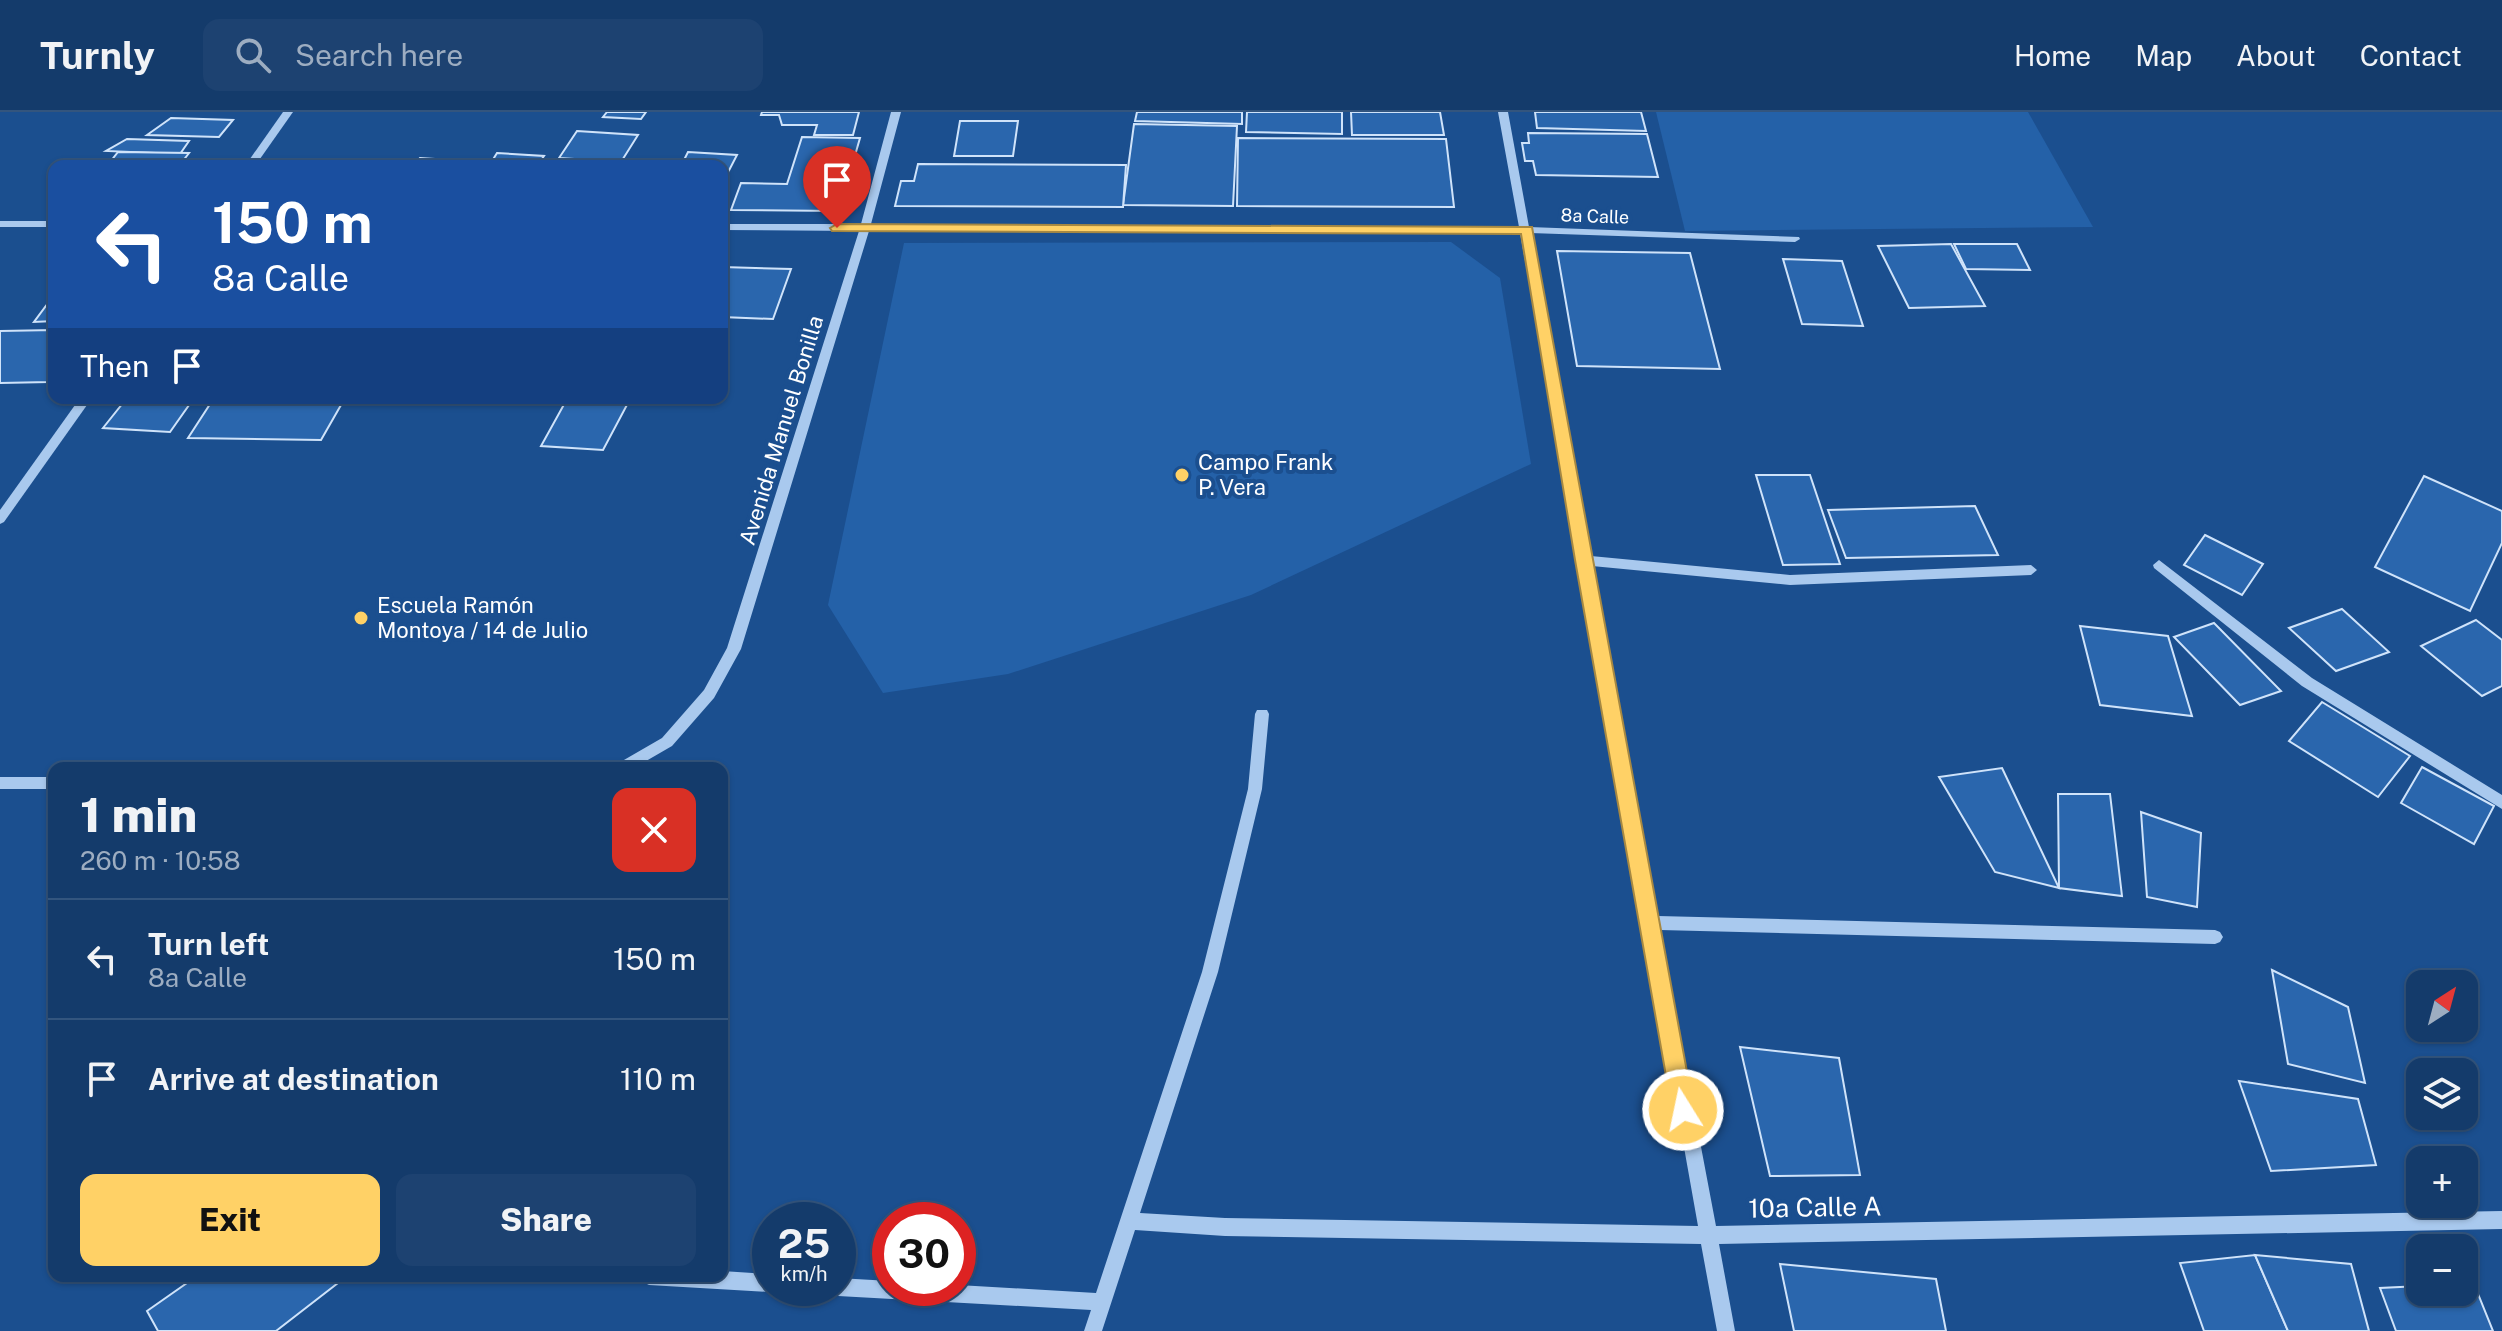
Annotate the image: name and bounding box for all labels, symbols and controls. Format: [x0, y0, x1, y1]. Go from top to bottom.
search box [203, 19, 763, 91]
text: Turnly [40, 33, 155, 78]
icon: search [231, 33, 275, 77]
text: Search here [295, 37, 463, 73]
text: Home [2014, 39, 2091, 72]
text: Map [2135, 39, 2192, 72]
text: About [2236, 39, 2316, 72]
text: Contact [2360, 39, 2462, 72]
pin [803, 146, 871, 228]
icon: arrive [815, 158, 859, 202]
text: 150 m [212, 190, 373, 256]
icon: left [80, 192, 184, 296]
street label: 8a Calle [1560, 204, 1630, 228]
text: 8a Calle [212, 257, 349, 299]
street label: Avenida Manuel Bonilla [734, 312, 828, 548]
icon: arrive [165, 344, 209, 388]
text: Then [80, 348, 149, 384]
place label: Campo Frank P. Vera [1198, 449, 1333, 500]
marker: Campo Frank P. Vera [1173, 466, 1191, 484]
place label: Escuela Ramón Montoya / 14 de Julio [377, 592, 588, 643]
marker: Escuela Ramón Montoya / 14 de Julio [352, 609, 370, 627]
text: 1 min [80, 786, 197, 843]
button: close [612, 788, 696, 872]
text: 260 m · 10:58 [80, 845, 241, 876]
text: Turn left [148, 926, 269, 962]
icon: left [80, 937, 124, 981]
text: 150 m [613, 941, 696, 977]
text: 8a Calle [148, 962, 247, 993]
north arrow [2406, 970, 2478, 1042]
map controls [2406, 970, 2478, 1306]
icon: arrive [80, 1057, 124, 1101]
button: layers [2406, 1058, 2478, 1130]
text: Arrive at destination [148, 1061, 439, 1097]
text: 110 m [620, 1061, 696, 1097]
position arrow [1641, 1068, 1725, 1152]
button: + [2406, 1146, 2478, 1218]
button: Exit [80, 1174, 380, 1266]
button: Share [396, 1174, 696, 1266]
street label: 10a Calle A [1748, 1190, 1882, 1224]
speed limit sign: 30 [872, 1202, 976, 1306]
text: 25 [778, 1220, 830, 1267]
button: − [2406, 1234, 2478, 1306]
text: km/h [780, 1262, 828, 1286]

